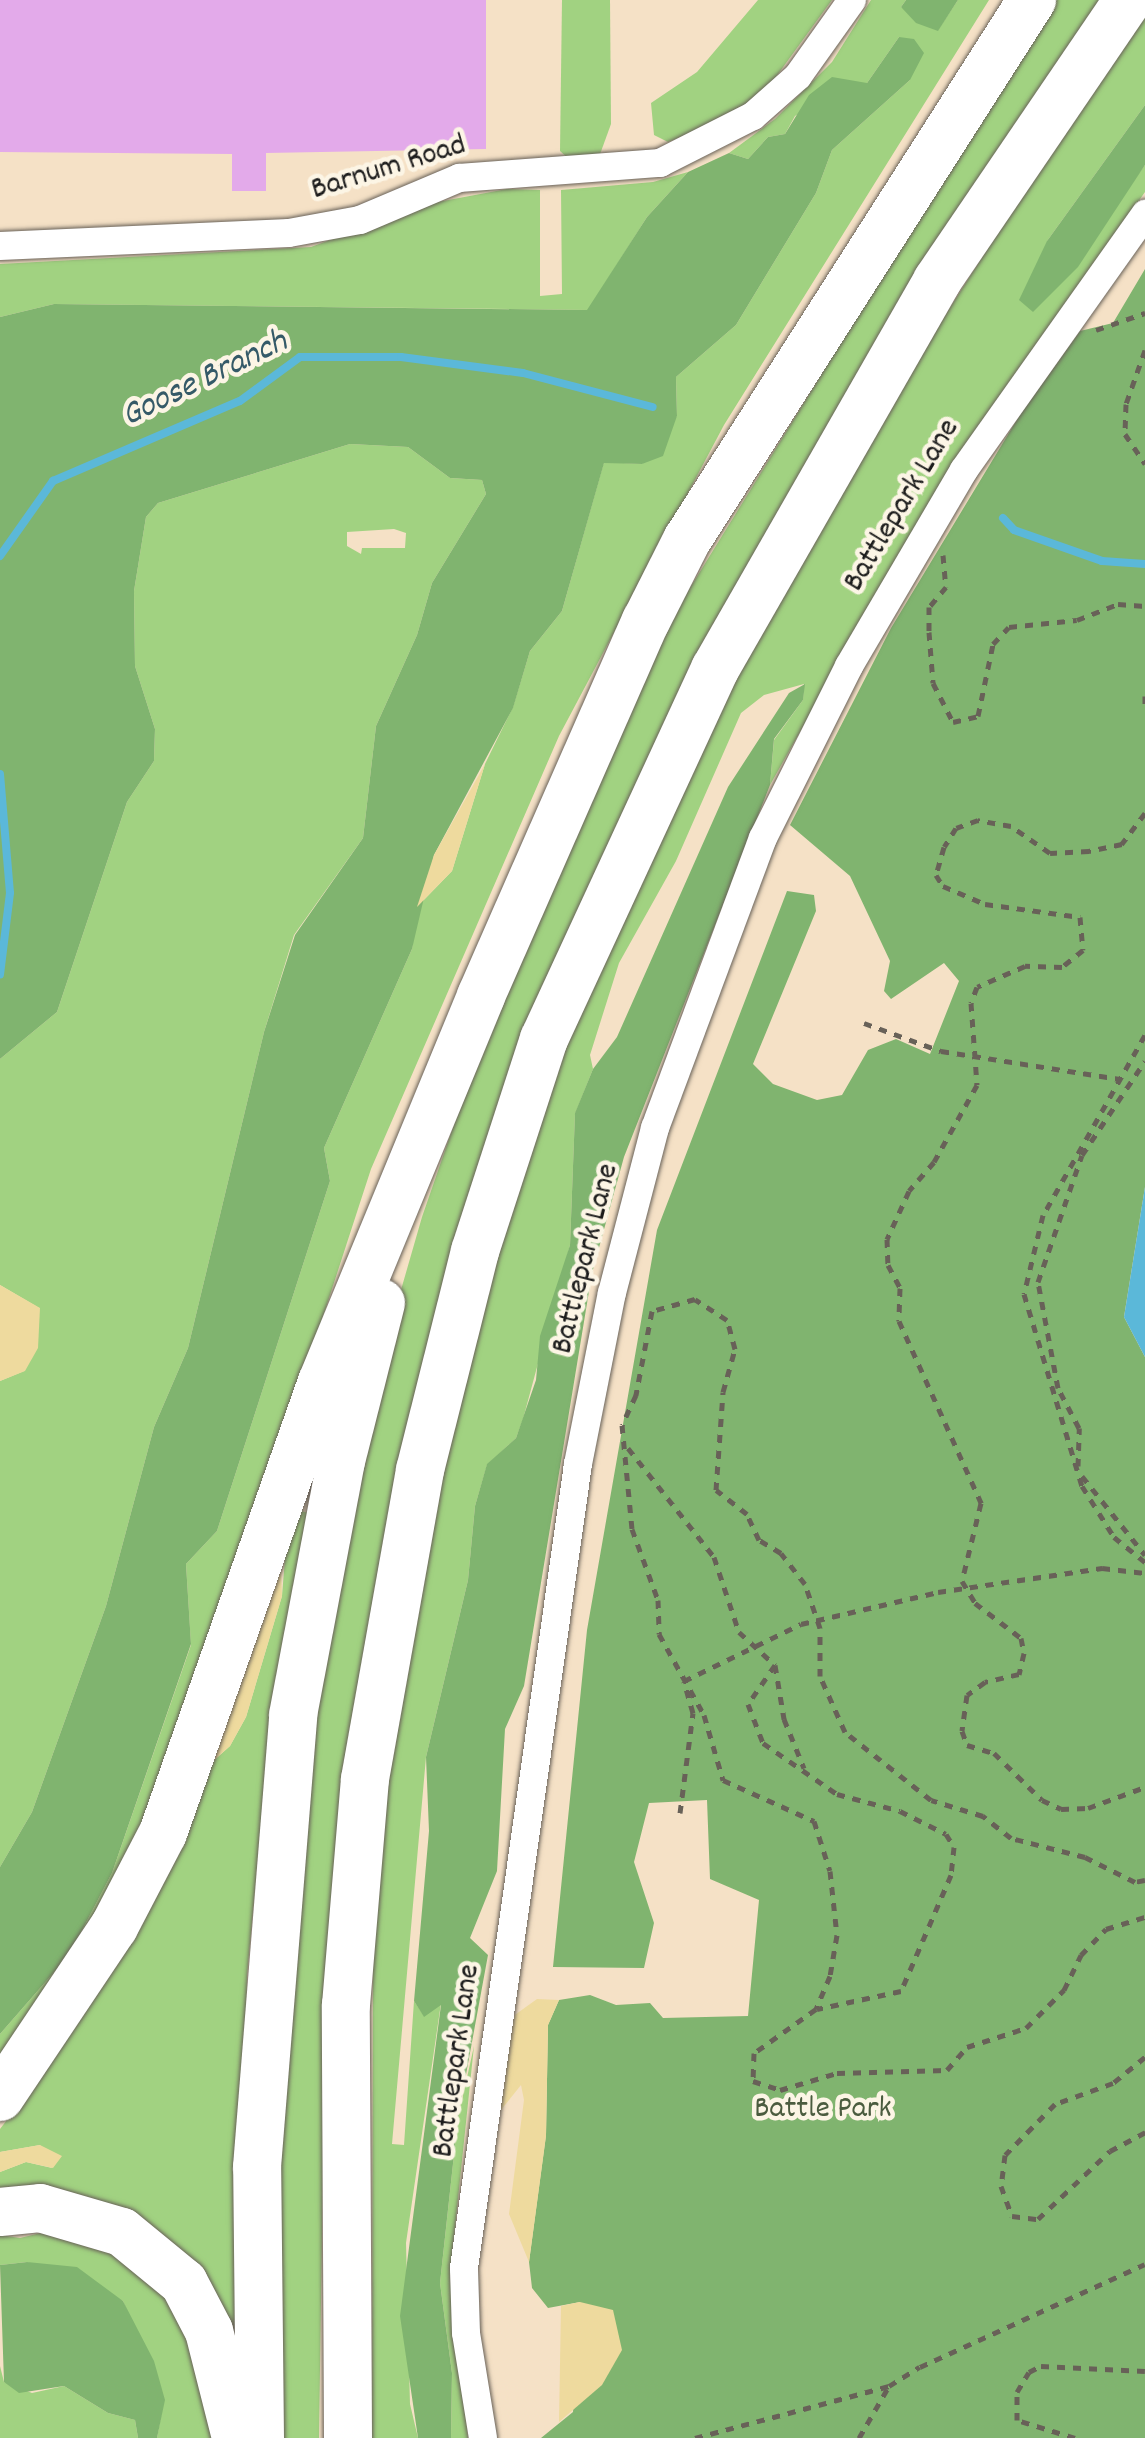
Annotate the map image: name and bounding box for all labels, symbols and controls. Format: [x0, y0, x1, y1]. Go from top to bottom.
street label: Barnum Road [307, 127, 471, 211]
water label: Goose Branch [115, 322, 295, 438]
street label: Battlepark Lane [836, 413, 970, 599]
street label: Battlepark Lane [545, 1160, 629, 1358]
street label: Battlepark Lane [425, 1962, 491, 2160]
park label: Battle Park [754, 2091, 892, 2129]

